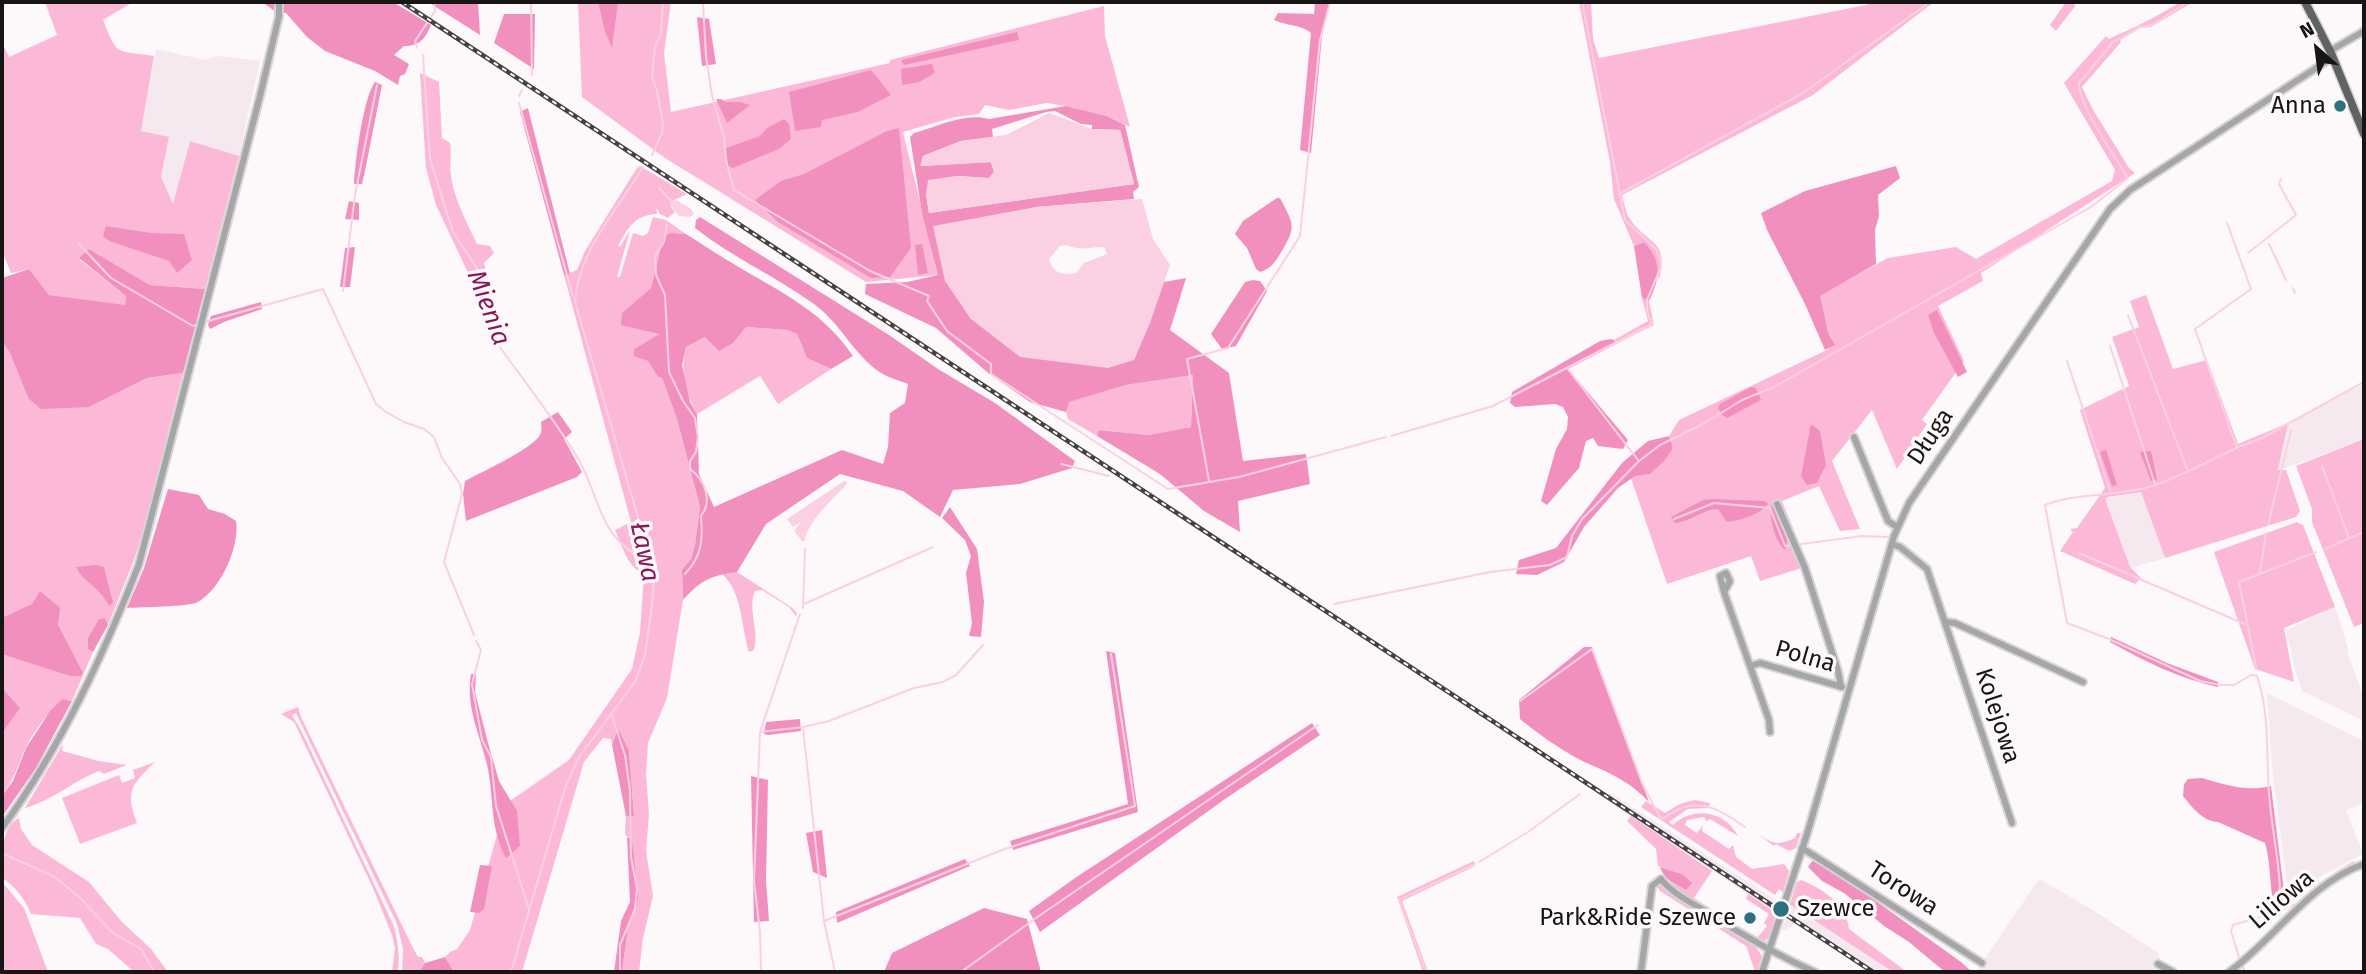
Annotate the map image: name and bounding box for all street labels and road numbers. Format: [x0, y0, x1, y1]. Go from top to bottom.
street label: Długa [1902, 403, 1960, 471]
street label: Polna [1772, 635, 1838, 679]
street label: Kolejowa [1968, 665, 2026, 767]
street label: Torowa [1863, 856, 1943, 922]
street label: Liliowa [2244, 864, 2320, 936]

